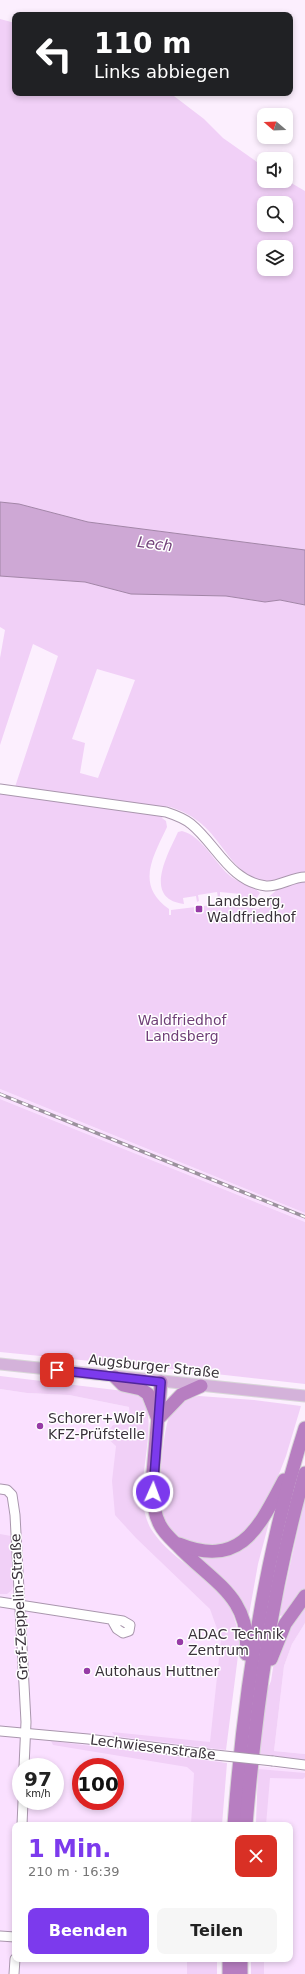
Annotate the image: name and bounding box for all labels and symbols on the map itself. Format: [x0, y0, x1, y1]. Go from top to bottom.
north arrow [257, 108, 293, 144]
water label: Lech [136, 533, 174, 555]
place label: Landsberg, Waldfriedhof [207, 893, 297, 925]
marker: Landsberg, Waldfriedhof [194, 904, 204, 914]
park label: Waldfriedhof Landsberg [138, 1012, 227, 1044]
street label: Augsburger Straße [88, 1351, 220, 1381]
pin [40, 1353, 74, 1387]
place label: Schorer+Wolf KFZ-Prüfstelle [48, 1410, 145, 1442]
marker: Schorer+Wolf KFZ-Prüfstelle [35, 1421, 45, 1431]
position arrow [132, 1471, 174, 1513]
street label: Graf-Zeppelin-Straße [7, 1533, 31, 1681]
place label: ADAC Technik Zentrum [188, 1626, 285, 1658]
marker: ADAC Technik Zentrum [175, 1637, 185, 1647]
place label: Autohaus Huttner [95, 1663, 219, 1679]
marker: Autohaus Huttner [82, 1666, 92, 1676]
street label: Lechwiesenstraße [89, 1731, 217, 1763]
speed limit sign: 100 [72, 1758, 124, 1810]

